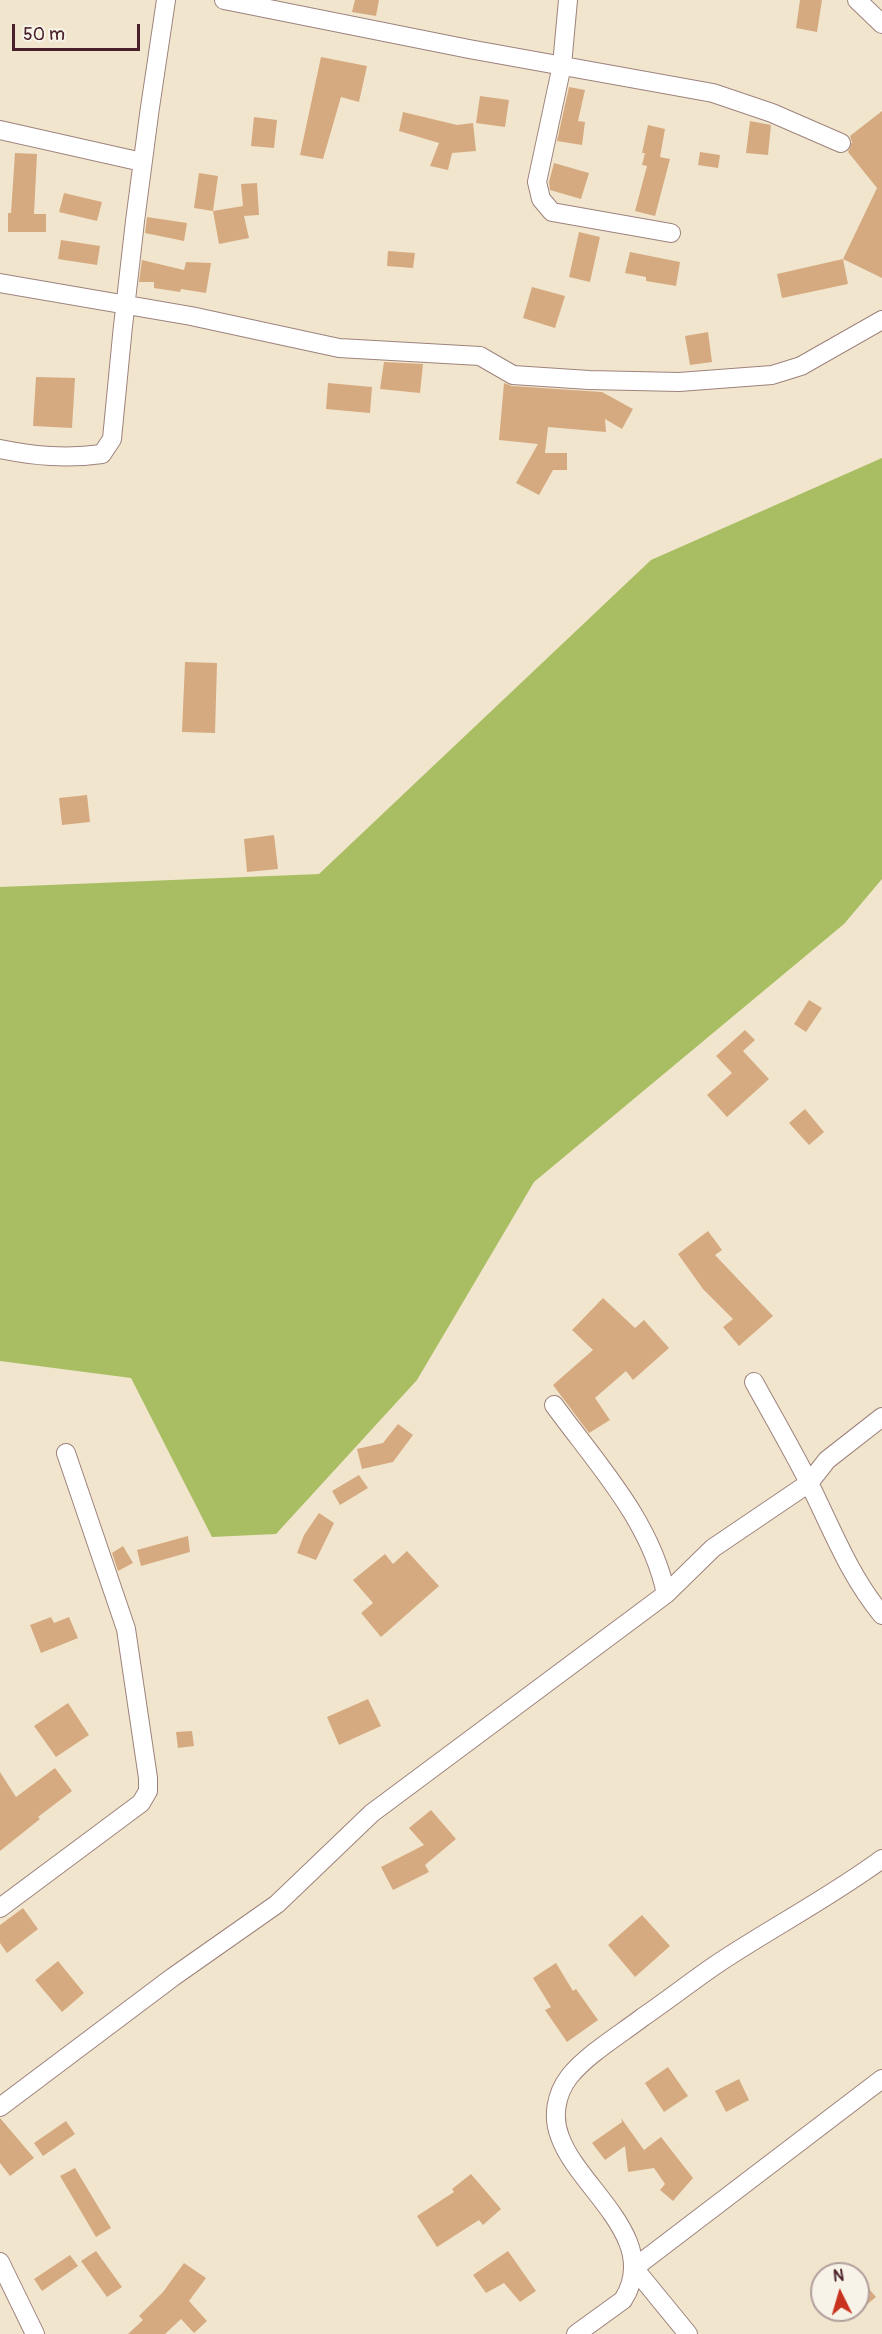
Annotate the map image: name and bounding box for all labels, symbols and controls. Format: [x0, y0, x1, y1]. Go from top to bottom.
scale bar [15, 12, 142, 50]
text: 50 m [23, 23, 65, 46]
north arrow [810, 2262, 870, 2322]
text: N [832, 2266, 845, 2286]

